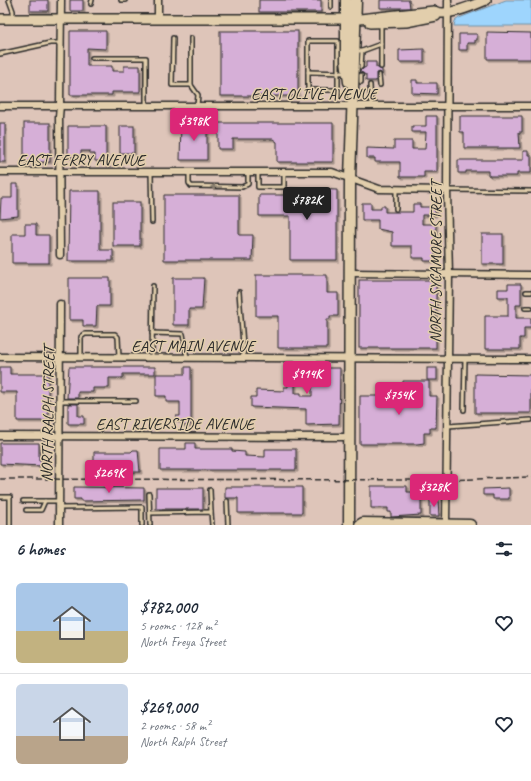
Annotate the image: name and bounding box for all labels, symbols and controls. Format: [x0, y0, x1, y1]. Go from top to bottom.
street label: EAST OLIVE AVENUE [251, 84, 379, 104]
pin: $398K [166, 108, 222, 142]
text: $398K [179, 113, 209, 129]
street label: EAST FERRY AVENUE [17, 150, 147, 170]
street label: NORTH SYCAMORE STREET [426, 177, 446, 343]
one-way arrow [209, 184, 222, 190]
pin: $782K [279, 187, 335, 221]
text: $782K [292, 192, 322, 208]
street label: EAST MAIN AVENUE [131, 336, 257, 356]
street label: NORTH RALPH STREET [37, 341, 59, 482]
pin: $914K [279, 361, 335, 395]
text: $914K [292, 366, 322, 382]
pin: $754K [371, 382, 427, 416]
text: $754K [384, 387, 414, 403]
street label: EAST RIVERSIDE AVENUE [96, 414, 257, 434]
pin: $269K [81, 460, 137, 494]
text: $269K [94, 465, 124, 481]
pin: $328K [406, 474, 462, 508]
text: $328K [419, 479, 449, 495]
icon: filters [493, 538, 515, 560]
text: 6 homes [16, 539, 64, 560]
text: $782,000 [140, 597, 197, 618]
icon: home [48, 599, 96, 647]
icon: heart [493, 612, 515, 634]
text: 5 rooms · 128 m² [140, 618, 216, 634]
text: North Freya Street [140, 634, 226, 650]
text: $269,000 [140, 697, 197, 718]
icon: home [48, 700, 96, 748]
icon: heart [493, 713, 515, 735]
text: 2 rooms · 58 m² [140, 718, 210, 734]
text: North Ralph Street [140, 734, 226, 750]

